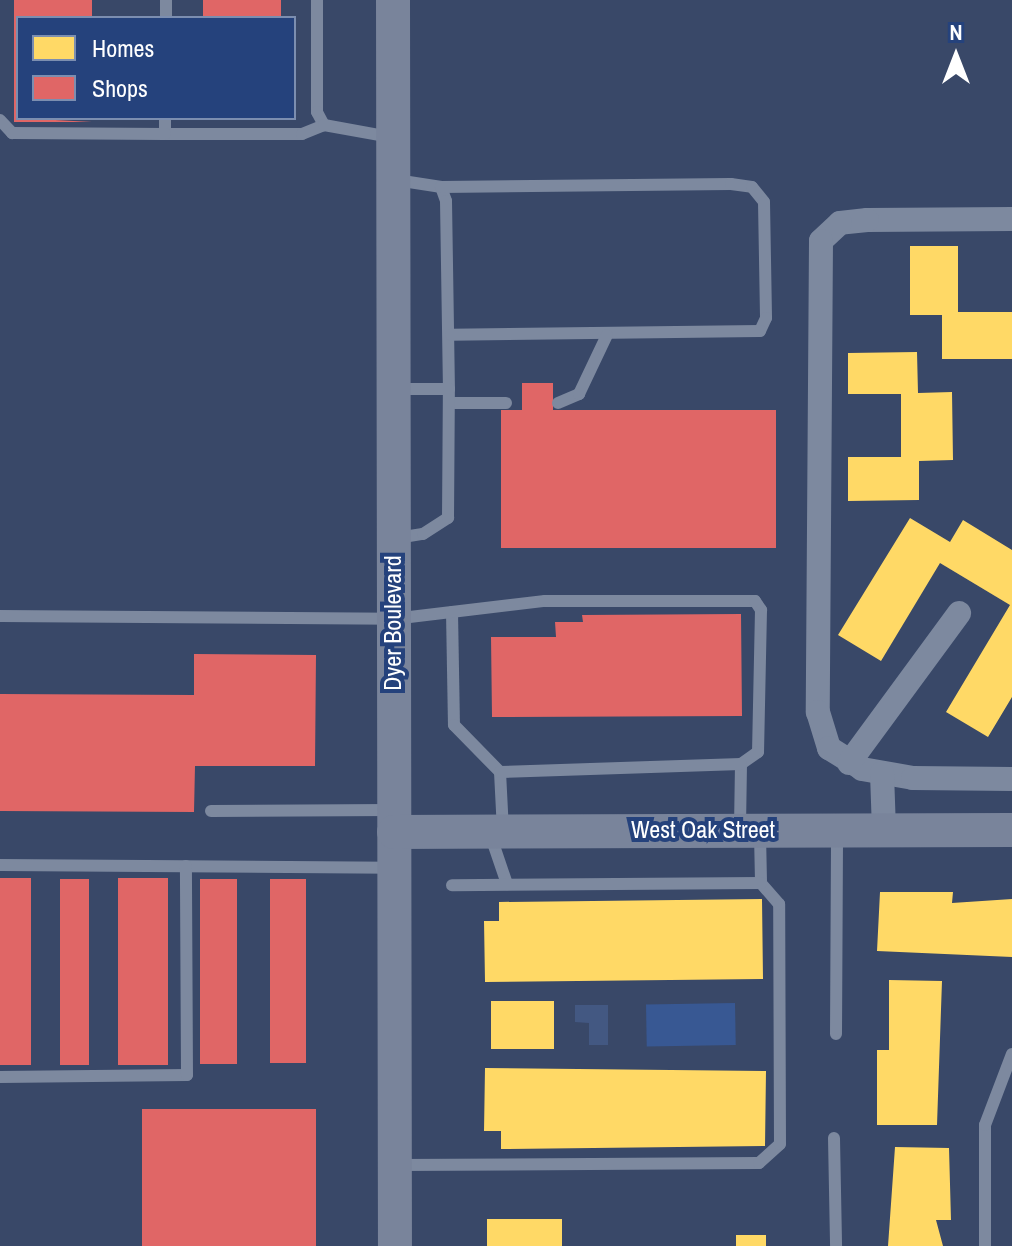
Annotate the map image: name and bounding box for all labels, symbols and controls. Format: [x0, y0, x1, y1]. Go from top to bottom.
legend [16, 16, 296, 120]
north arrow [916, 16, 996, 96]
text: N [949, 17, 963, 47]
text: Homes [92, 32, 154, 64]
text: Shops [92, 72, 148, 104]
street label: Dyer Boulevard [379, 555, 407, 691]
street label: West Oak Street [631, 816, 775, 844]

